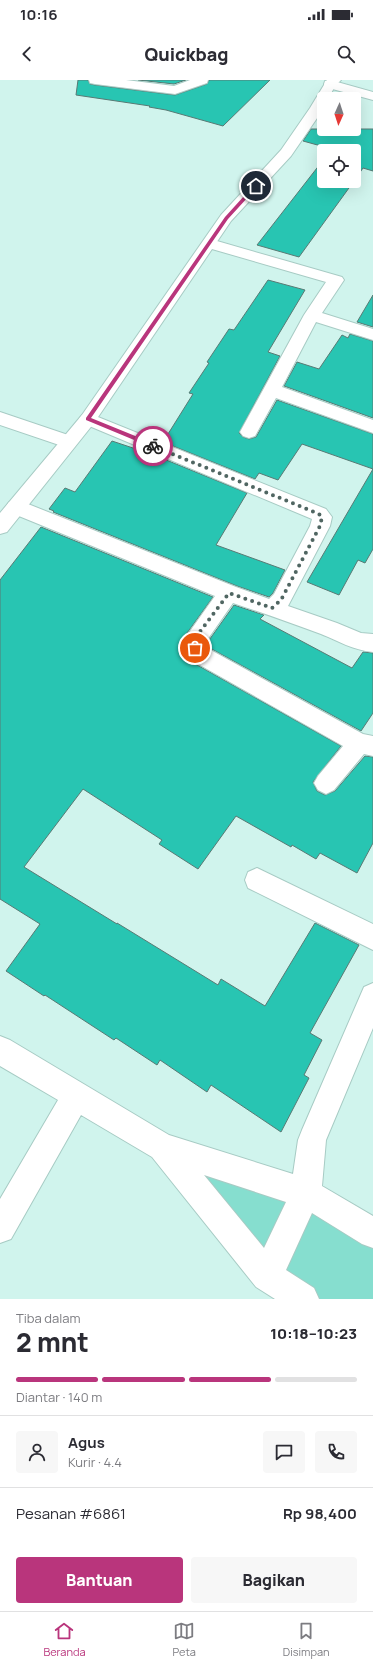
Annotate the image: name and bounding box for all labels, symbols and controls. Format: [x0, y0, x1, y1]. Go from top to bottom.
text: 10:16 [20, 4, 57, 25]
text: Quickbag [145, 42, 228, 66]
icon: back [16, 43, 38, 65]
icon: search [335, 43, 357, 65]
north arrow [317, 92, 361, 136]
map controls [317, 92, 361, 188]
button: locate [317, 144, 361, 188]
pin [239, 169, 273, 203]
icon: home [245, 175, 267, 197]
courier [133, 426, 173, 466]
icon: bike [142, 435, 164, 457]
pin [178, 631, 212, 665]
icon: bag [184, 637, 206, 659]
text: Tiba dalam [16, 1309, 81, 1327]
text: 10:18–10:23 [270, 1323, 357, 1344]
text: 2 mnt [16, 1324, 89, 1360]
text: Diantar · 140 m [16, 1388, 102, 1406]
button: person [16, 1431, 58, 1473]
button: chat [263, 1431, 305, 1473]
button: phone [315, 1431, 357, 1473]
text: Agus [68, 1432, 105, 1453]
text: Kurir · 4.4 [68, 1453, 122, 1471]
text: Pesanan #6861 [16, 1503, 126, 1524]
text: Rp 98,400 [283, 1503, 357, 1524]
button: Bantuan [16, 1557, 183, 1603]
button: Bagikan [191, 1557, 357, 1603]
tab: Beranda [43, 1620, 86, 1659]
tab: Peta [172, 1620, 196, 1659]
tab: Disimpan [283, 1620, 330, 1659]

